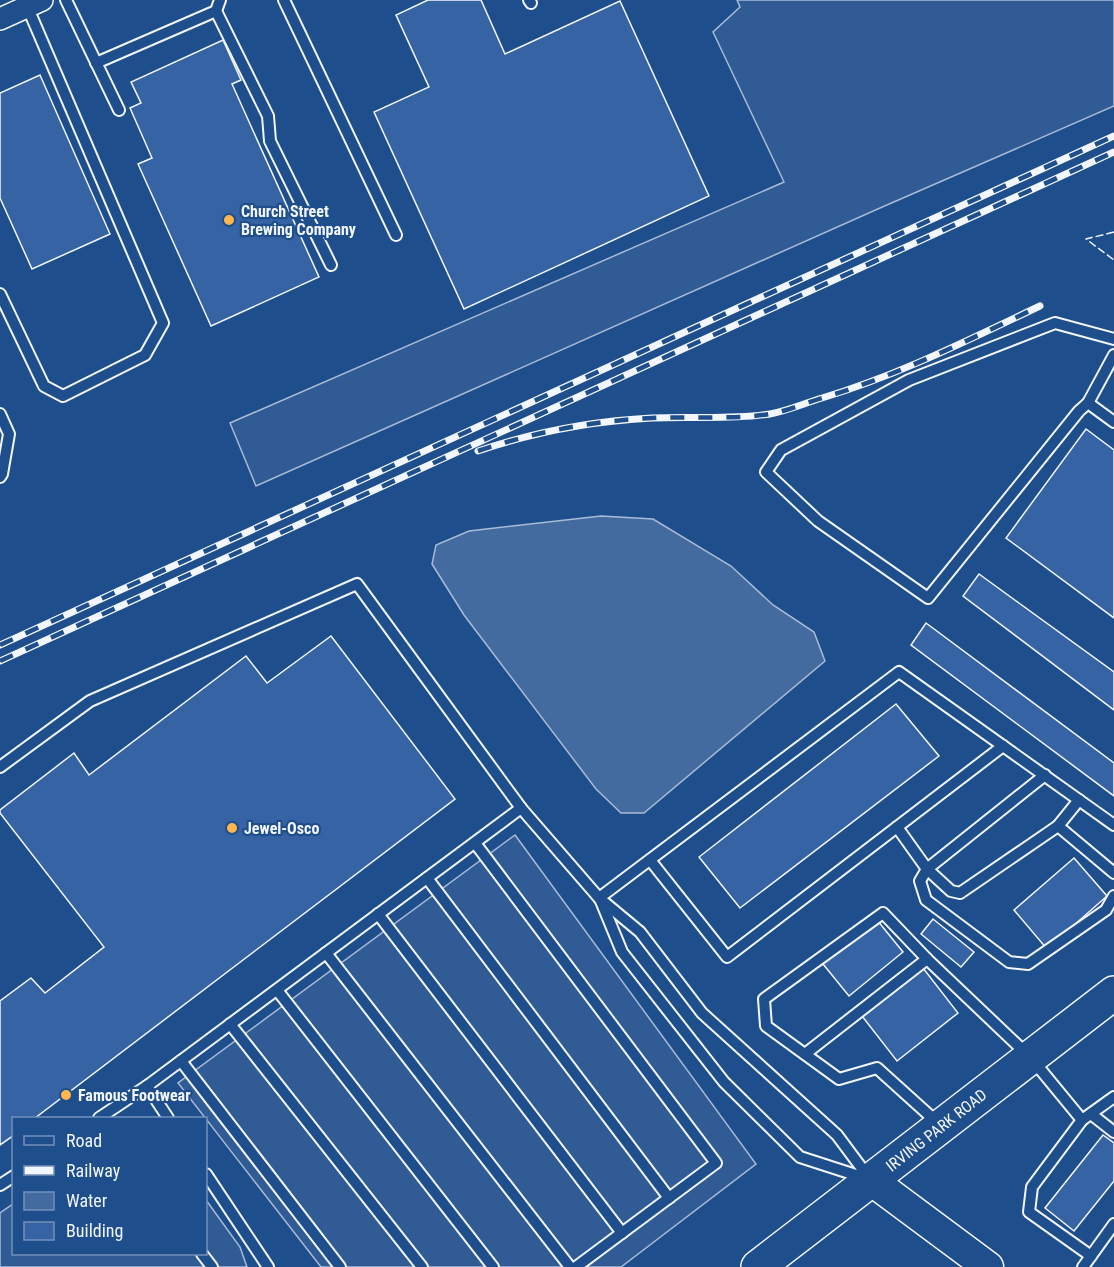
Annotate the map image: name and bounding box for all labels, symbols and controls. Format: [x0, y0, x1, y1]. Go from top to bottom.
place label: Church Street Brewing Company [241, 202, 356, 239]
marker: Church Street Brewing Company [222, 213, 236, 227]
place label: Jewel-Osco [244, 819, 319, 838]
marker: Jewel-Osco [225, 821, 239, 835]
street label: IRVING PARK ROAD [882, 1085, 990, 1176]
place label: Famous Footwear [78, 1086, 190, 1105]
marker: Famous Footwear [59, 1088, 73, 1102]
legend [12, 1117, 207, 1255]
text: Road [66, 1130, 102, 1151]
text: Railway [66, 1160, 121, 1181]
text: Water [66, 1190, 108, 1211]
text: Building [66, 1220, 123, 1241]

